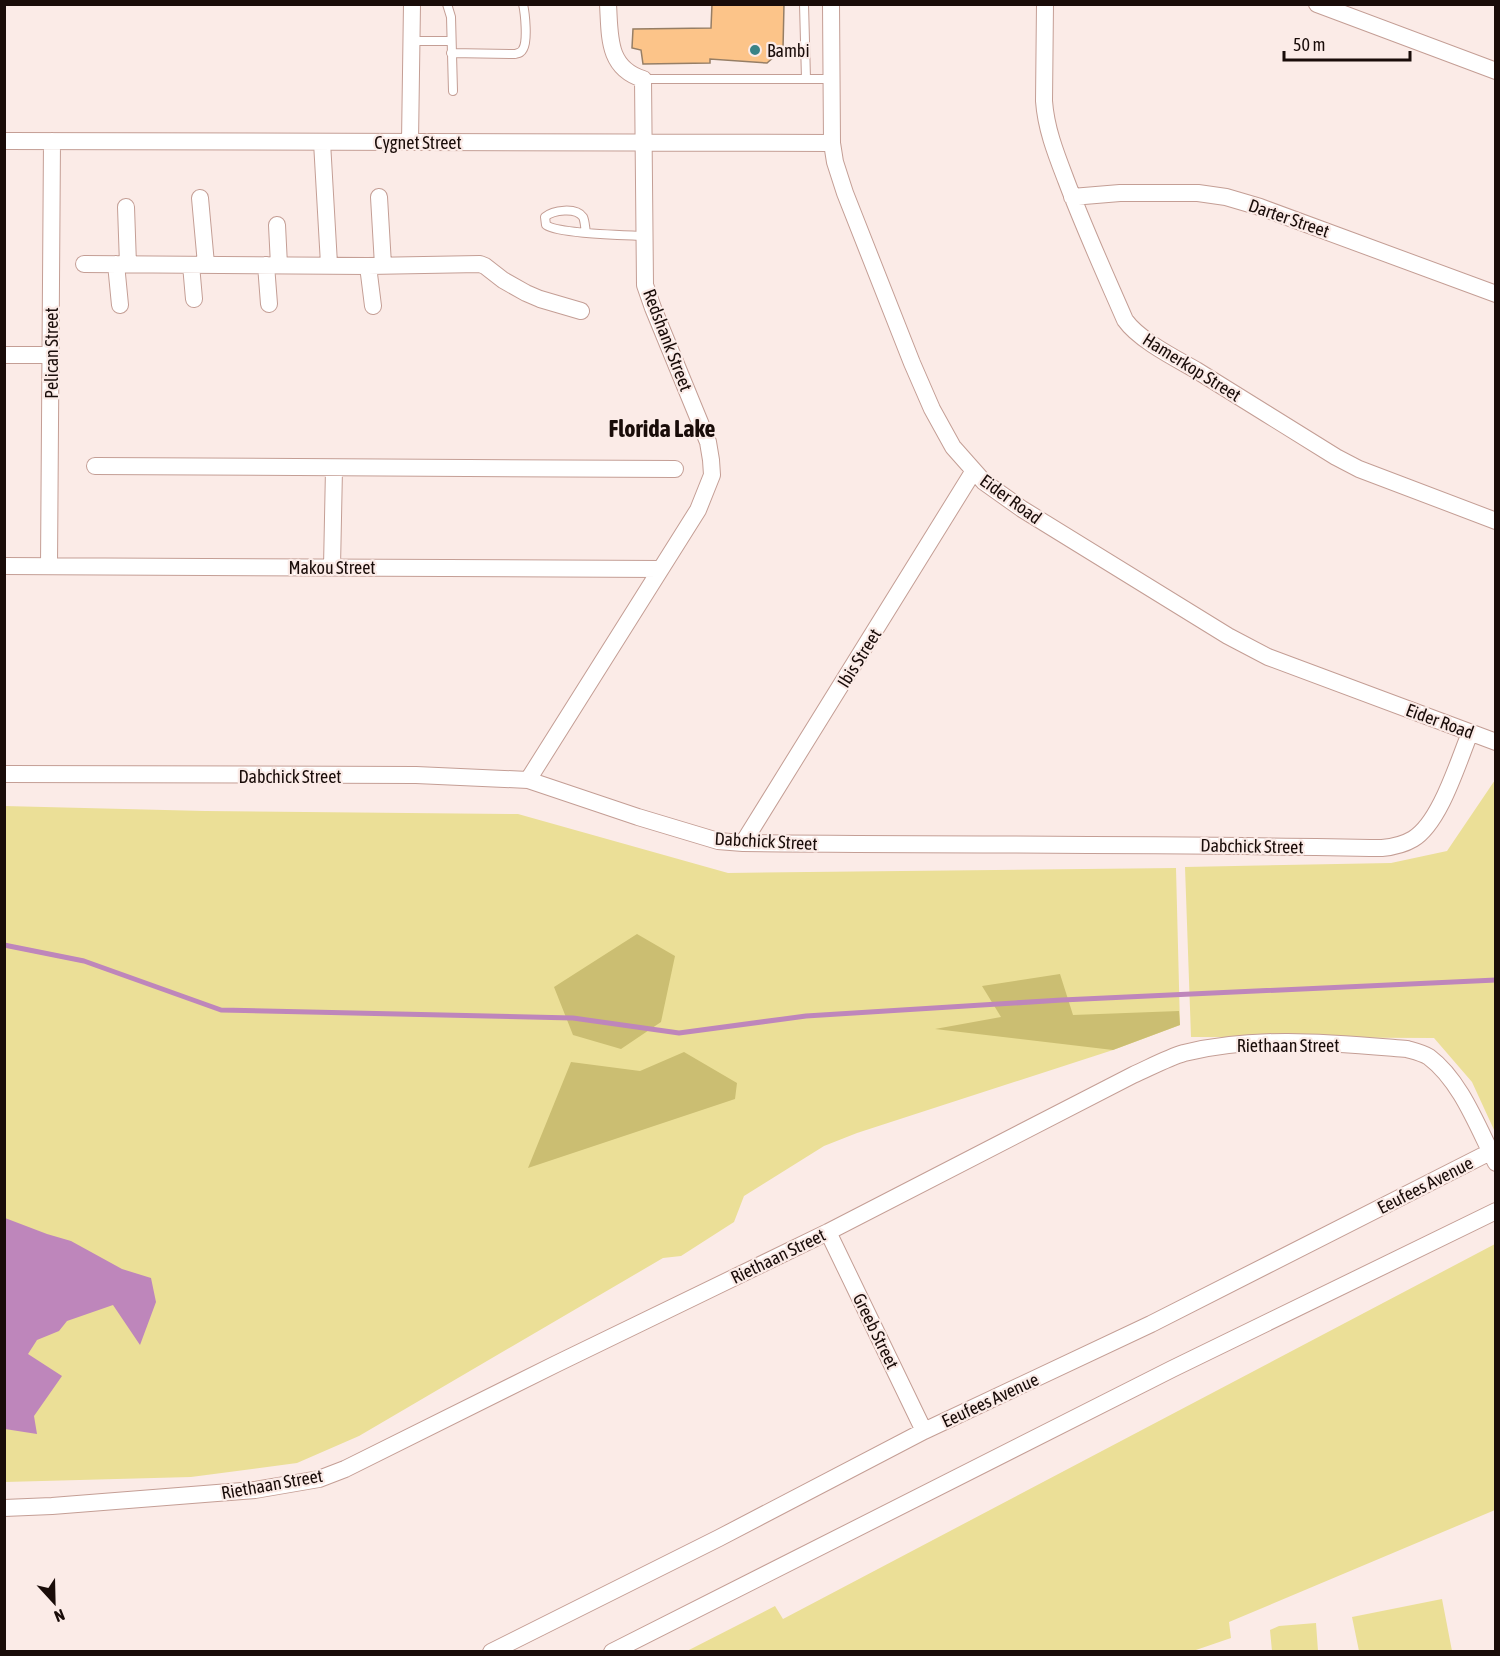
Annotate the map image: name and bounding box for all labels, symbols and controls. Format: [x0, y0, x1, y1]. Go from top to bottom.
scale bar [1284, 24, 1410, 62]
text: 50 m [1293, 34, 1325, 55]
place label: Bambi [767, 40, 810, 61]
marker: Bambi [748, 43, 762, 57]
street label: Cygnet Street [374, 132, 462, 153]
street label: Darter Street [1246, 194, 1332, 242]
street label: Redshank Street [639, 286, 697, 394]
street label: Pelican Street [41, 307, 62, 399]
street label: Hamerkop Street [1139, 328, 1245, 406]
district label: Florida Lake [609, 415, 716, 442]
street label: Eider Road [976, 470, 1046, 528]
street label: Makou Street [288, 557, 376, 578]
street label: Ibis Street [833, 625, 885, 691]
street label: Eider Road [1403, 699, 1477, 743]
street label: Dabchick Street [238, 766, 342, 787]
street label: Dabchick Street [714, 828, 818, 854]
street label: Dabchick Street [1200, 835, 1304, 857]
street label: Riethaan Street [1237, 1035, 1339, 1056]
street label: Eeufees Avenue [1374, 1152, 1476, 1218]
street label: Riethaan Street [727, 1224, 829, 1288]
street label: Greeb Street [849, 1290, 903, 1372]
street label: Eeufees Avenue [938, 1368, 1042, 1432]
street label: Riethaan Street [220, 1465, 324, 1503]
north arrow [24, 1572, 84, 1632]
text: N [52, 1606, 67, 1626]

